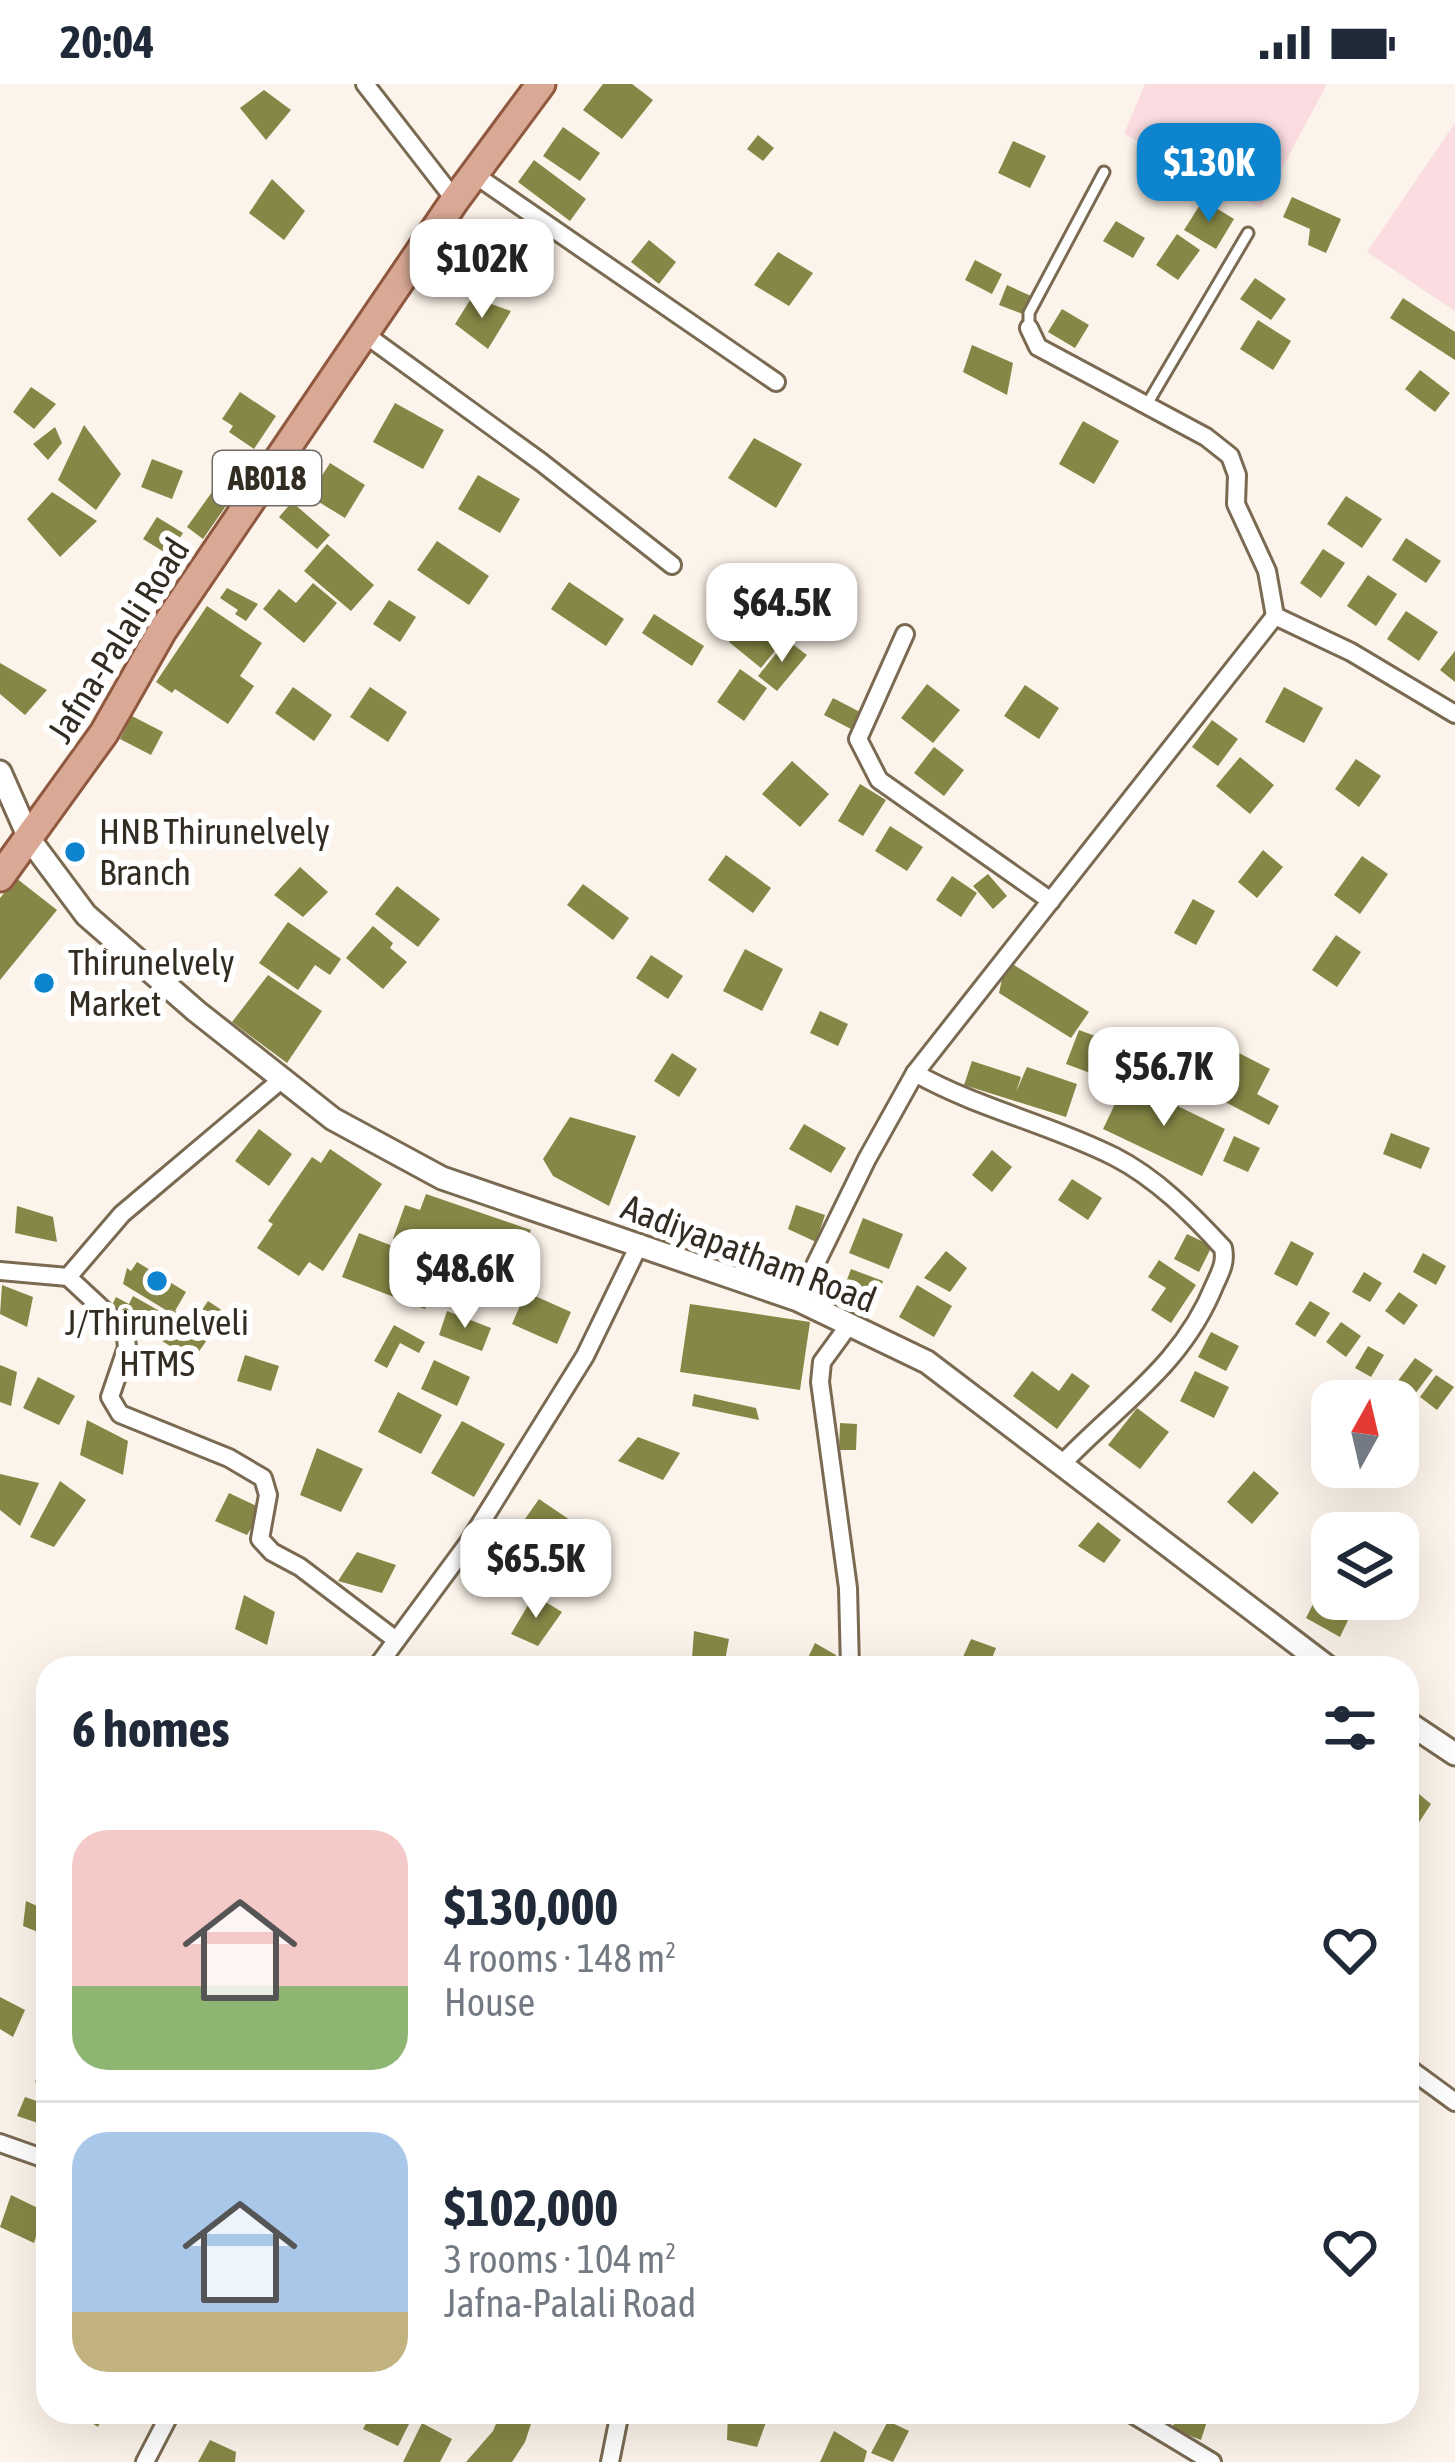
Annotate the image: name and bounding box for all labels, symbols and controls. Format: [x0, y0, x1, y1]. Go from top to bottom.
text: 20:04 [60, 16, 154, 68]
pin: $130K [1125, 123, 1293, 225]
text: $130K [1164, 140, 1254, 184]
pin: $102K [398, 219, 566, 321]
text: $102K [437, 236, 527, 280]
road number: AB018 [213, 451, 321, 505]
street label: Jafna-Palali Road [39, 530, 197, 750]
pin: $64.5K [684, 563, 880, 665]
text: $64.5K [733, 580, 831, 624]
place label: HNB Thirunelvely Branch [99, 810, 330, 893]
marker: HNB Thirunelvely Branch [62, 839, 88, 865]
place label: Thirunelvely Market [68, 941, 235, 1024]
marker: Thirunelvely Market [31, 970, 57, 996]
pin: $56.7K [1066, 1027, 1262, 1129]
text: $56.7K [1115, 1044, 1213, 1088]
street label: Aadiyapatham Road [616, 1185, 882, 1321]
pin: $48.6K [367, 1229, 563, 1331]
text: $48.6K [416, 1246, 514, 1290]
marker: J/Thirunelveli HTMS [144, 1268, 170, 1294]
place label: J/Thirunelveli HTMS [65, 1301, 249, 1384]
north arrow [1311, 1380, 1419, 1488]
map controls [1311, 1380, 1419, 1620]
button: layers [1311, 1512, 1419, 1620]
pin: $65.5K [438, 1519, 634, 1621]
text: $65.5K [487, 1536, 585, 1580]
icon: filters [1317, 1695, 1383, 1761]
text: 6 homes [72, 1699, 230, 1758]
text: $130,000 [444, 1877, 618, 1936]
icon: home [168, 1878, 312, 2022]
icon: heart [1317, 1917, 1383, 1983]
text: 4 rooms · 148 m² [444, 1936, 676, 1980]
text: House [444, 1980, 535, 2024]
text: $102,000 [444, 2178, 618, 2237]
icon: home [168, 2180, 312, 2324]
icon: heart [1317, 2219, 1383, 2285]
text: 3 rooms · 104 m² [444, 2237, 676, 2281]
text: Jafna-Palali Road [444, 2281, 696, 2325]

